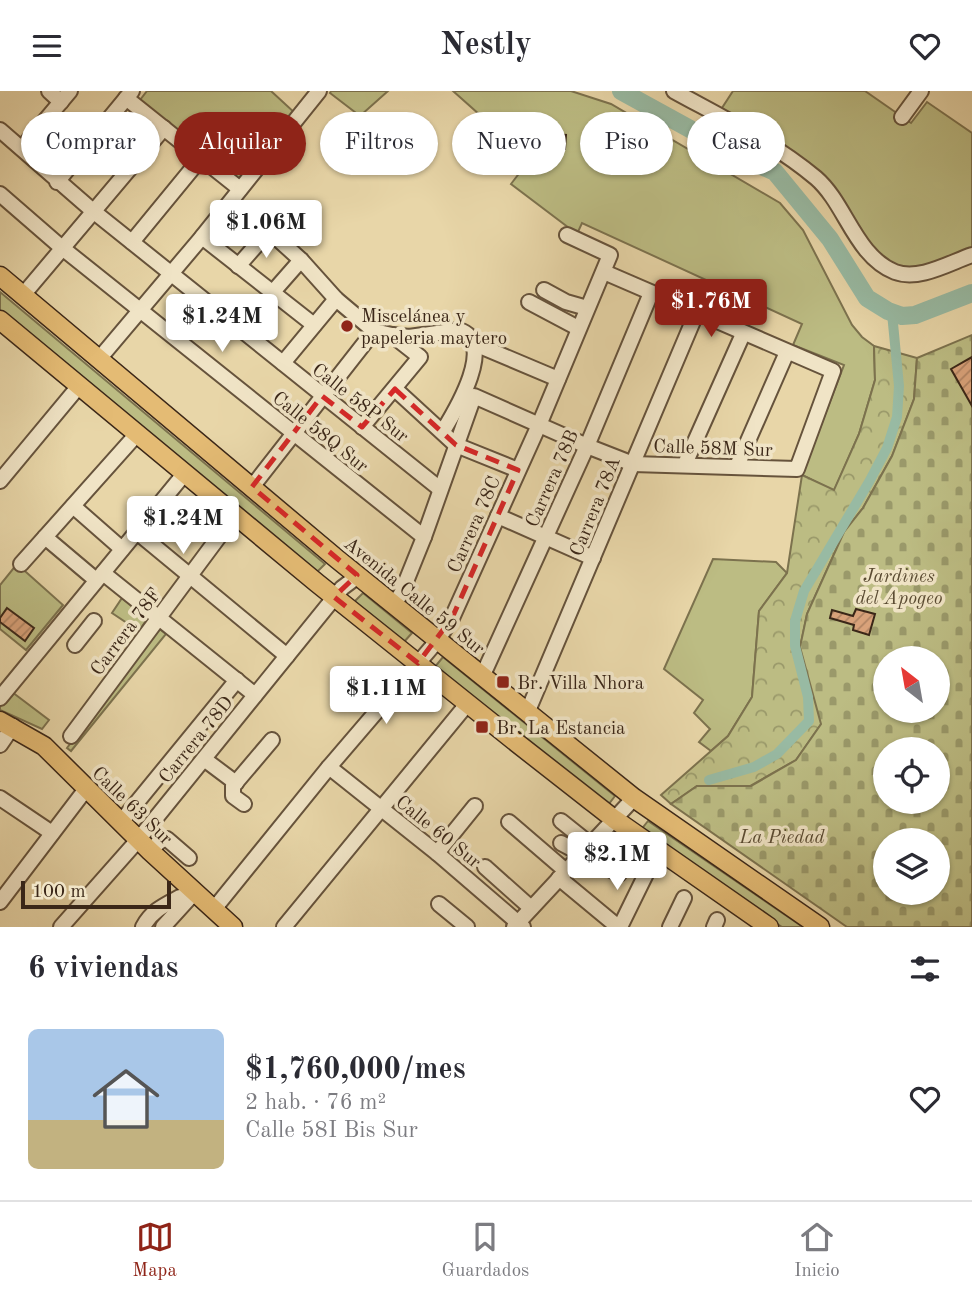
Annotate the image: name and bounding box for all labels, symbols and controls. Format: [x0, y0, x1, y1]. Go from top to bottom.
icon: menu [28, 27, 66, 65]
icon: heart [906, 27, 944, 65]
text: Nestly [440, 30, 532, 62]
chip: Comprar [21, 112, 160, 175]
chip: Alquilar [174, 112, 306, 175]
chip: Filtros [320, 112, 438, 175]
chip: Nuevo [452, 112, 566, 175]
chip: Piso [580, 112, 673, 175]
chip: Casa [687, 112, 785, 175]
pin: $1.06M [209, 201, 323, 260]
text: $1.06M [226, 211, 306, 234]
pin: $1.76M [654, 279, 768, 339]
text: $1.76M [671, 290, 751, 313]
pin: $1.24M [165, 295, 279, 354]
text: $1.24M [182, 305, 262, 328]
place label: Miscelánea y papeleria maytero [361, 308, 507, 349]
marker: Miscelánea y papeleria maytero [339, 318, 355, 334]
street label: Calle 58P Sur [308, 361, 411, 447]
street label: Calle 58Q Sur [268, 389, 371, 477]
street label: Carrera 78B [523, 428, 583, 530]
street label: Calle 58M Sur [653, 438, 773, 461]
street label: Carrera 78A [568, 454, 625, 559]
street label: Carrera 78C [446, 474, 505, 576]
pin: $1.24M [126, 497, 240, 556]
text: $1.24M [143, 507, 223, 530]
street label: Avenida Calle 59 Sur [340, 535, 487, 659]
park label: Jardines del Apogeo [855, 568, 943, 609]
street label: Carrera 78F [88, 585, 166, 680]
north arrow [873, 646, 950, 723]
map controls [873, 646, 950, 905]
pin: $1.11M [329, 667, 443, 726]
marker: Br. Villa Nhora [495, 674, 511, 690]
place label: Br. Villa Nhora [517, 675, 645, 694]
text: $1.11M [346, 677, 426, 700]
street label: Carrera 78D [156, 693, 238, 788]
marker: Br. La Estancia [474, 719, 490, 735]
place label: Br. La Estancia [496, 720, 626, 739]
button: locate [873, 737, 950, 814]
street label: Calle 63 Sur [87, 764, 175, 850]
street label: Calle 60 Sur [391, 793, 484, 873]
button: layers [873, 828, 950, 905]
park label: La Piedad [738, 829, 826, 848]
pin: $2.1M [568, 833, 666, 892]
text: $2.1M [584, 843, 650, 866]
scale bar [21, 878, 172, 910]
text: 100 m [32, 883, 85, 902]
icon: filters [906, 950, 944, 988]
text: 6 viviendas [28, 954, 178, 984]
text: $1,760,000/mes [245, 1055, 466, 1085]
icon: home [84, 1057, 168, 1141]
icon: heart [906, 1080, 944, 1118]
text: 2 hab. · 76 m² [245, 1091, 386, 1114]
text: Calle 58I Bis Sur [245, 1119, 418, 1142]
tab: Mapa [132, 1218, 177, 1283]
tab: Guardados [441, 1218, 529, 1283]
tab: Inicio [794, 1218, 840, 1283]

